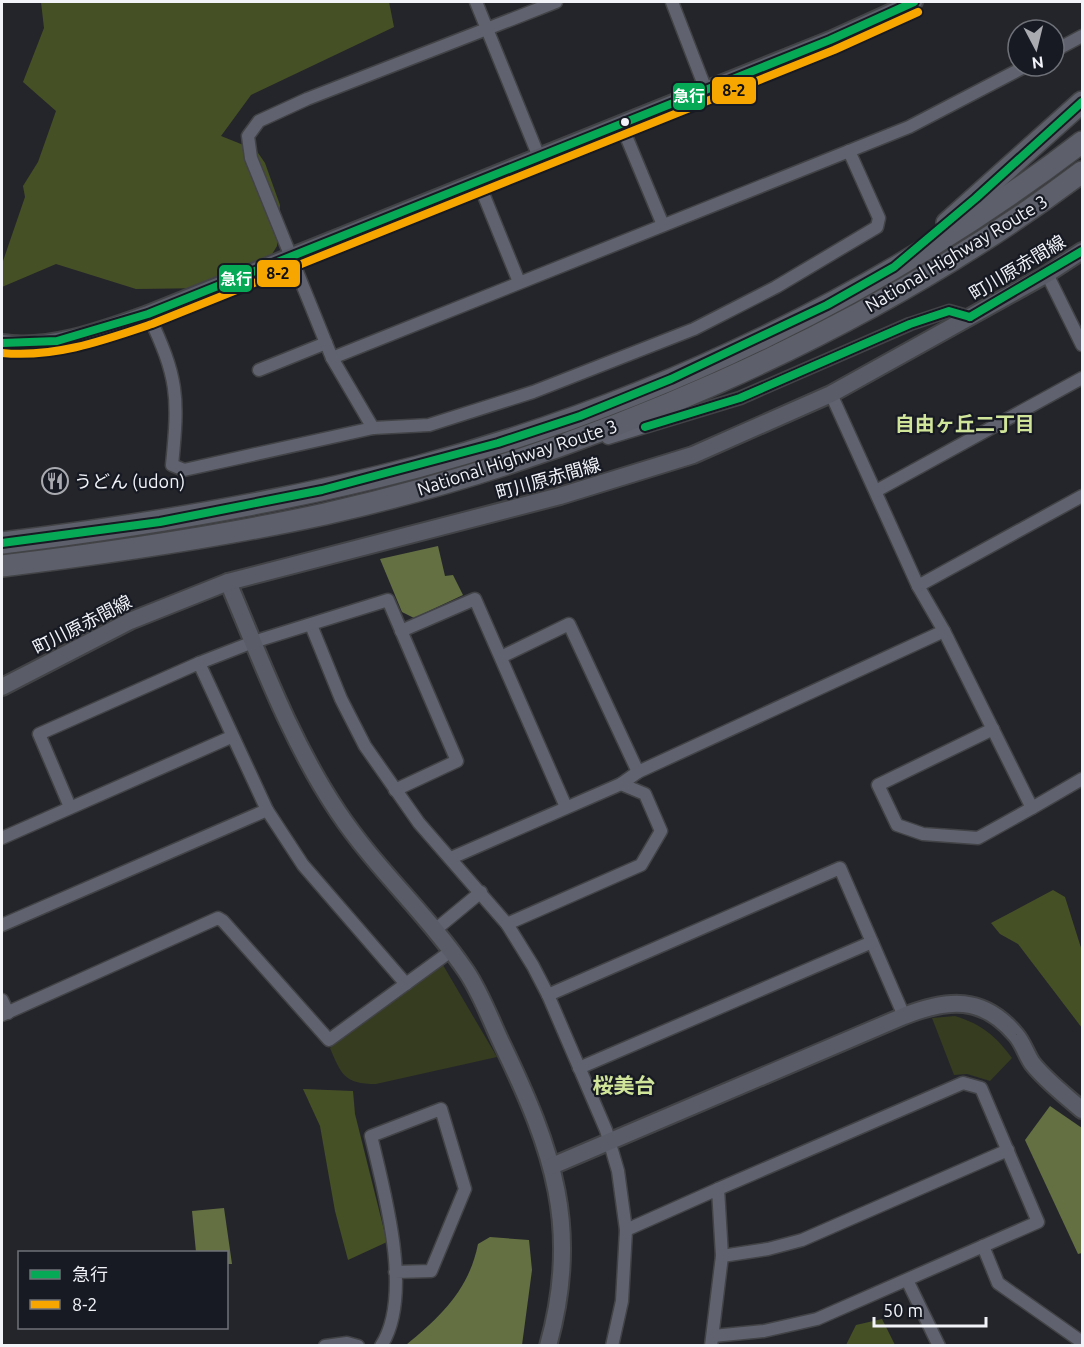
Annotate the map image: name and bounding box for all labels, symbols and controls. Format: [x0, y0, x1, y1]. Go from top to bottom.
north arrow [1006, 18, 1066, 78]
text: N [1031, 53, 1045, 73]
line badge: 8-2 [711, 76, 757, 105]
text: 8-2 [722, 81, 746, 99]
line badge: 急行 [672, 82, 706, 111]
text: 急行 [673, 87, 705, 105]
unlabelled marker [619, 116, 631, 128]
street label: National Highway Route 3 [861, 191, 1051, 315]
street label: 町川原赤間線 [966, 231, 1068, 303]
line badge: 8-2 [256, 259, 301, 288]
line badge: 急行 [218, 264, 253, 293]
text: 8-2 [266, 264, 290, 282]
text: 急行 [220, 270, 252, 288]
district label: 自由ヶ丘二丁目 [895, 412, 1035, 435]
street label: National Highway Route 3 [414, 415, 620, 499]
street label: 町川原赤間線 [493, 454, 603, 502]
restaurant icon: うどん (udon) [40, 466, 70, 496]
place label: うどん (udon) [74, 471, 185, 492]
street label: 町川原赤間線 [29, 591, 135, 657]
district label: 桜美台 [593, 1073, 656, 1097]
legend [18, 1251, 228, 1329]
text: 急行 [72, 1264, 108, 1284]
scale bar [874, 1290, 986, 1328]
text: 8-2 [72, 1294, 98, 1314]
text: 50 m [883, 1300, 923, 1320]

